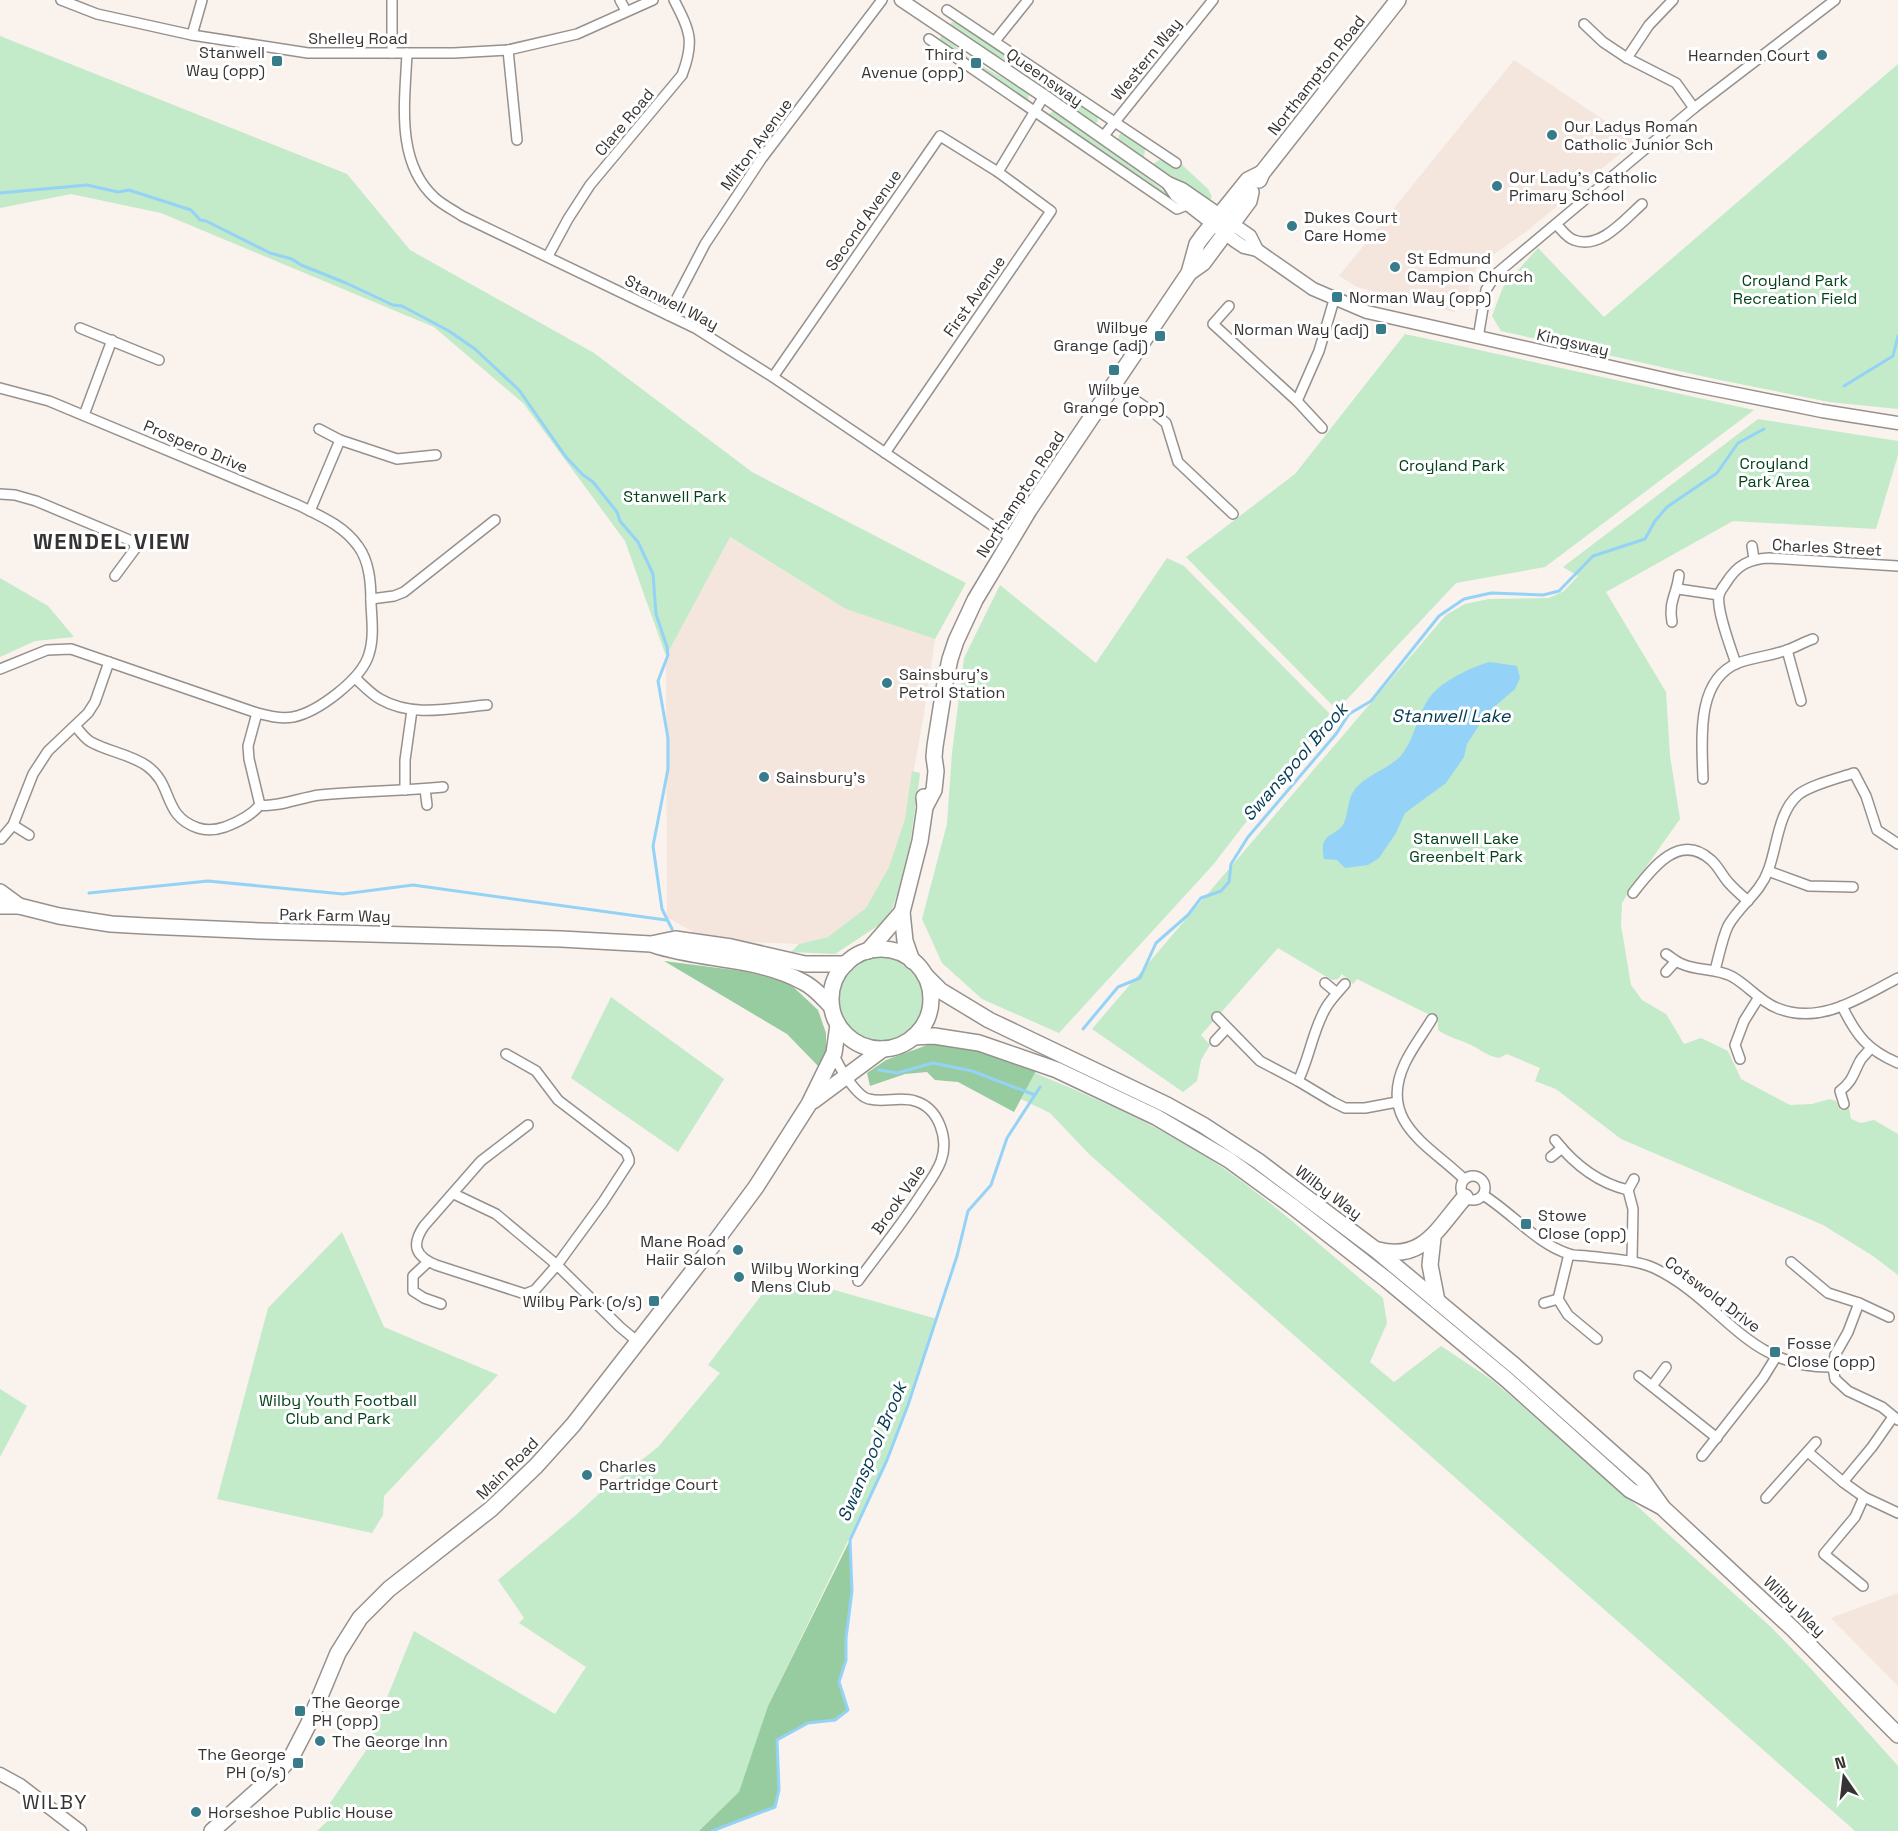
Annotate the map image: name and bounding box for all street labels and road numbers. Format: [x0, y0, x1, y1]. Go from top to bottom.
street label: Northampton Road [1263, 11, 1370, 140]
street label: Western Way [1107, 14, 1186, 105]
street label: Shelley Road [308, 28, 408, 49]
street label: Queensway [1002, 43, 1087, 112]
street label: Clare Road [590, 84, 659, 160]
street label: Milton Avenue [716, 94, 797, 195]
street label: Second Avenue [821, 165, 906, 275]
street label: First Avenue [939, 252, 1010, 341]
street label: Stanwell Way [621, 270, 722, 335]
street label: Kingsway [1535, 324, 1611, 361]
street label: Prospero Drive [140, 415, 251, 478]
street label: Northampton Road [972, 427, 1069, 562]
street label: Charles Street [1771, 534, 1883, 561]
street label: Park Farm Way [279, 904, 391, 927]
street label: Brook Vale [867, 1160, 930, 1238]
street label: Wilby Way [1291, 1160, 1366, 1224]
street label: Cotswold Drive [1661, 1251, 1765, 1337]
street label: Main Road [472, 1433, 543, 1504]
street label: Wilby Way [1759, 1572, 1830, 1641]

